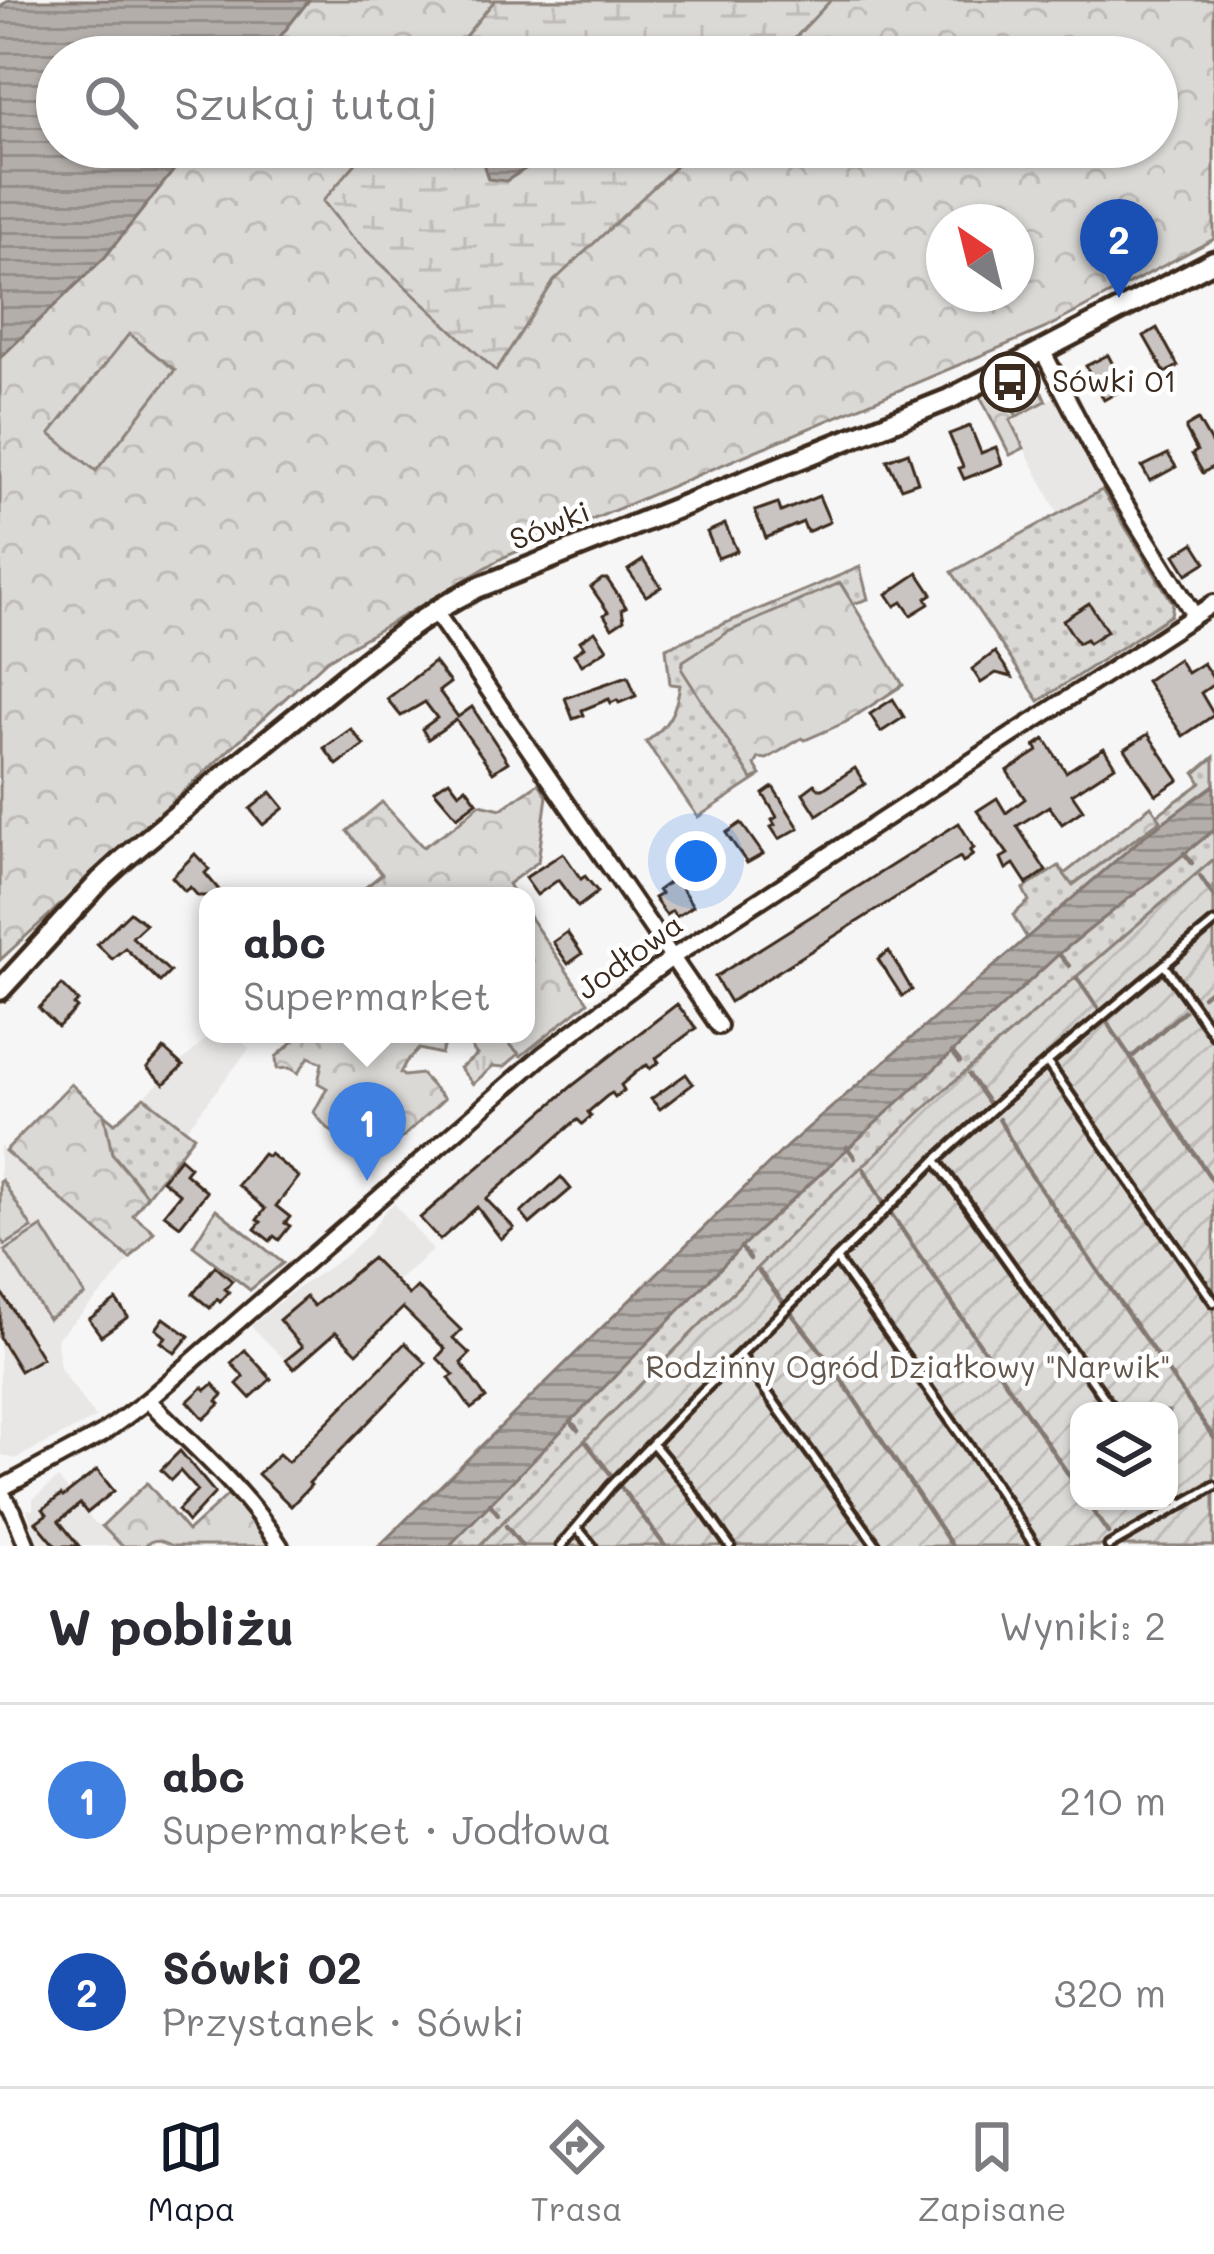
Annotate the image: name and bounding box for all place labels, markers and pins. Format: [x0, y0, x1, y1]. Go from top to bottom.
pin: 2 [1080, 199, 1158, 298]
bus stop icon: Sówki 01 [979, 351, 1041, 413]
place label: Sówki 01 [1052, 360, 1177, 400]
pin: 1 [328, 1082, 406, 1181]

